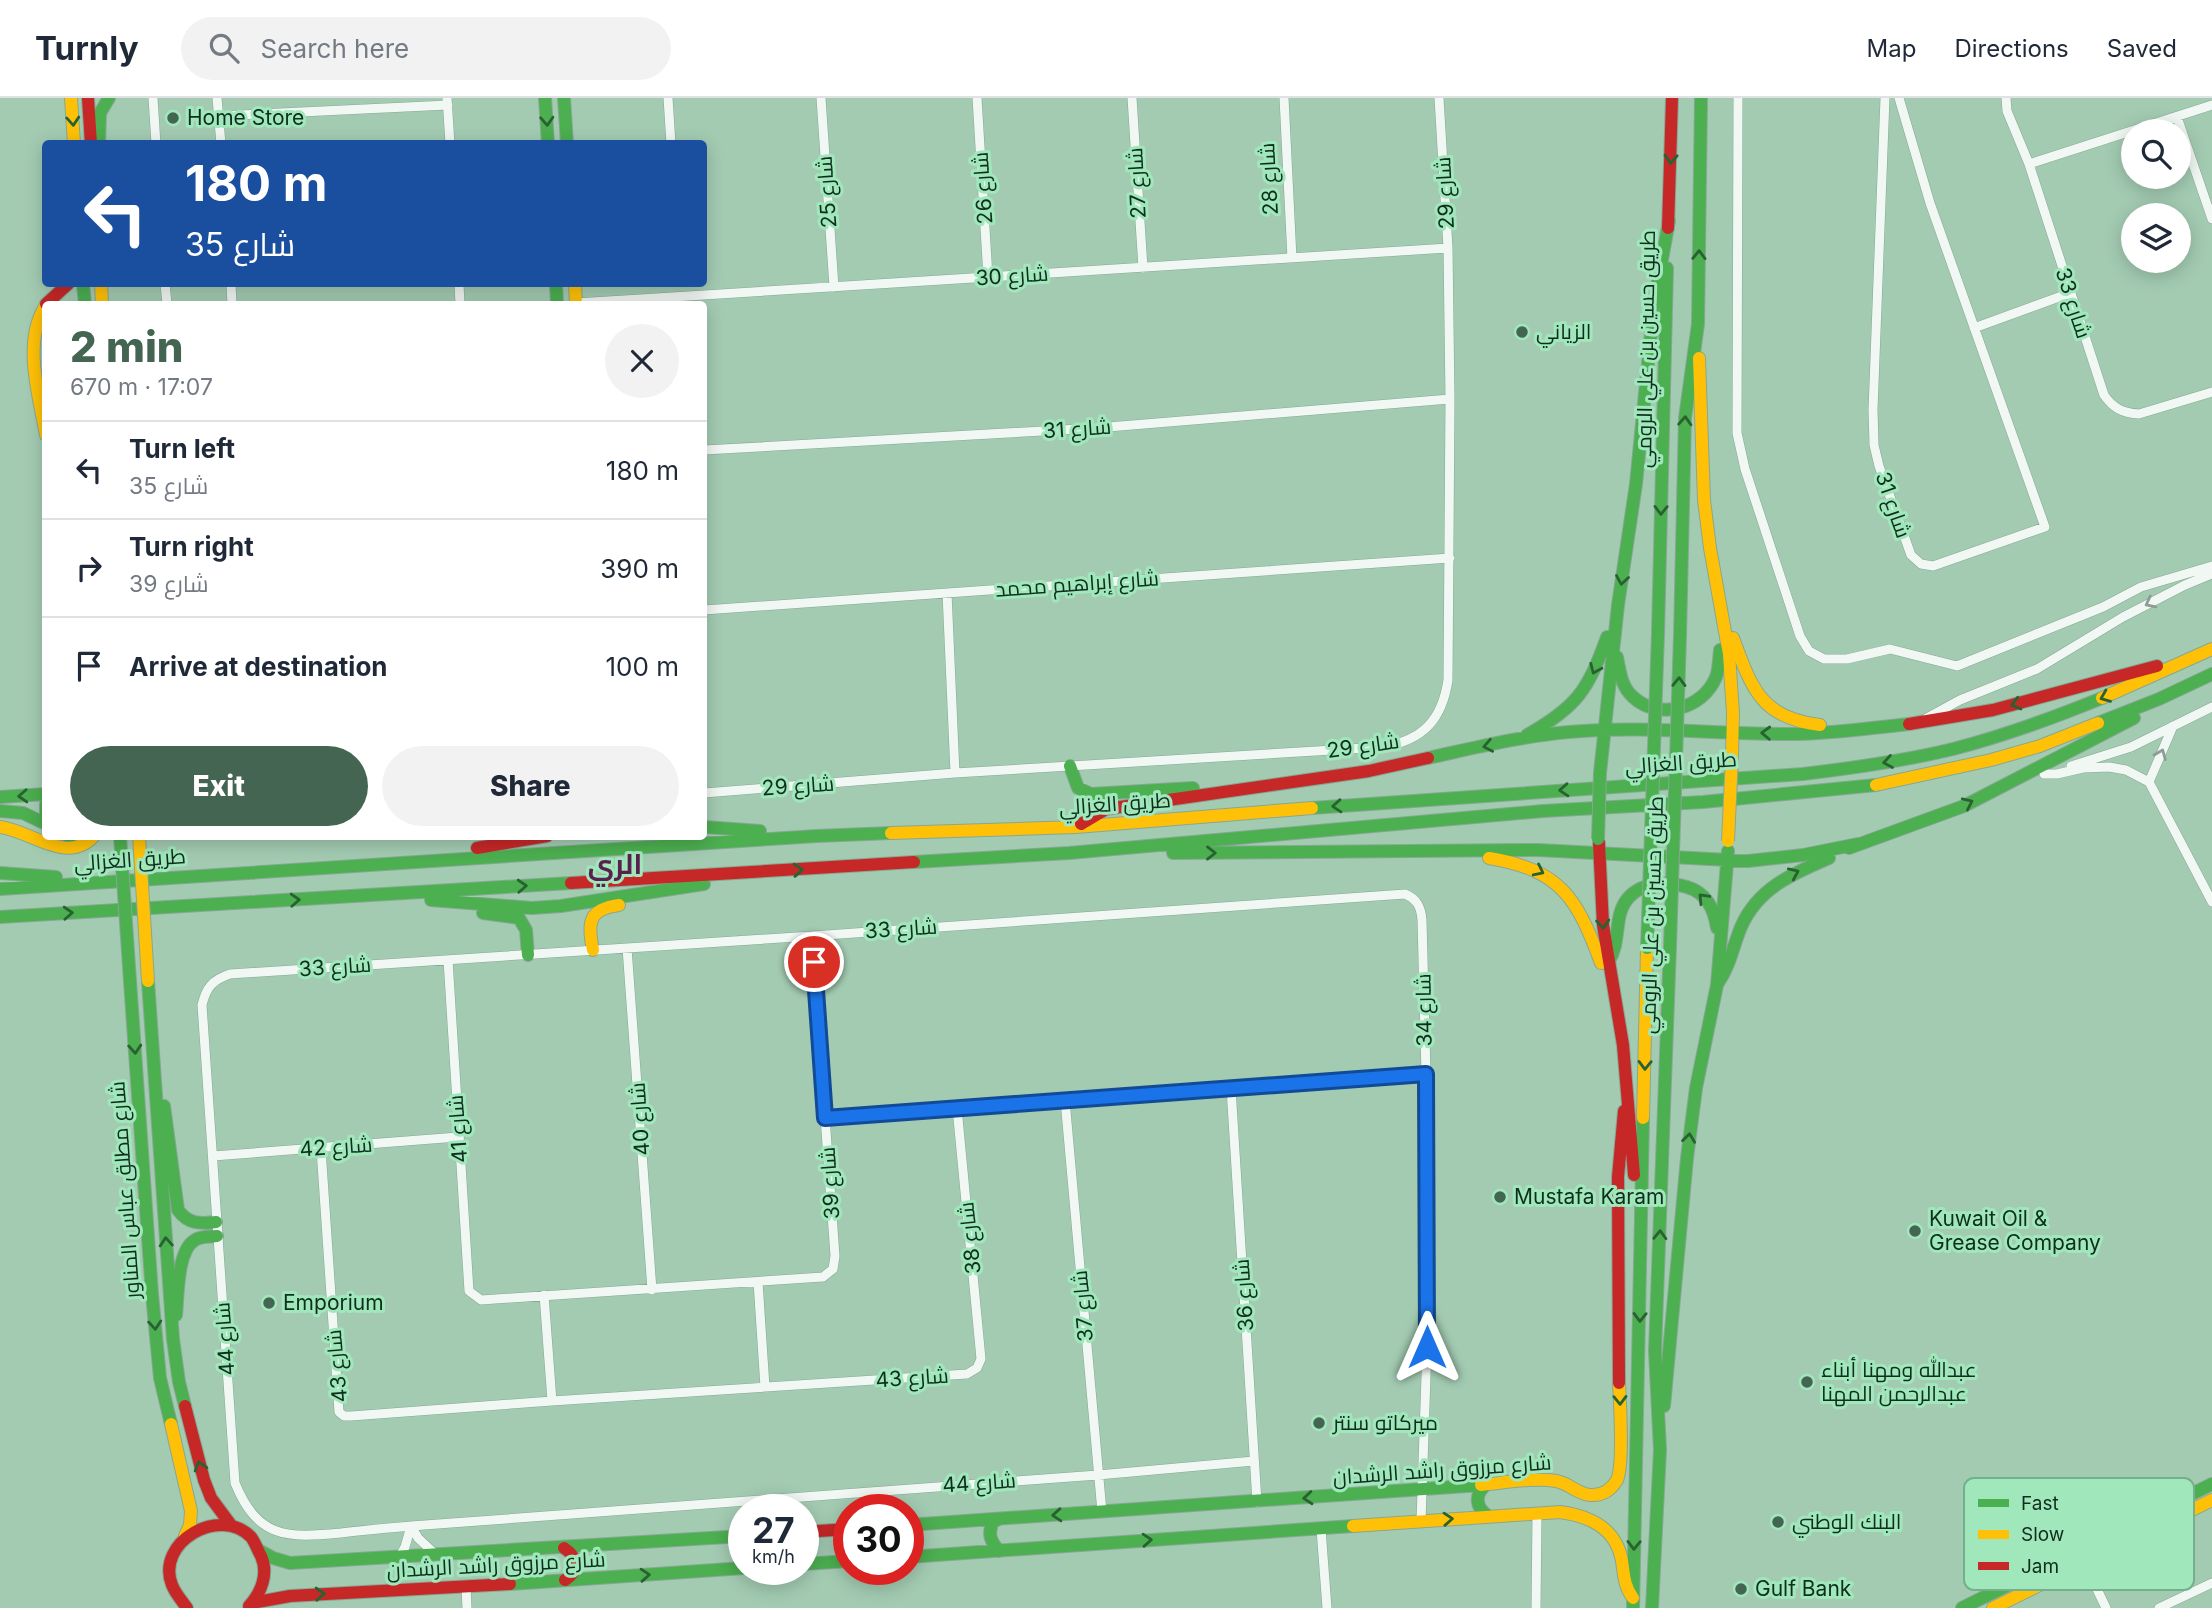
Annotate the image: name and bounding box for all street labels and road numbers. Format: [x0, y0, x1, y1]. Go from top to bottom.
street label: شارع 28 [1254, 142, 1285, 216]
street label: شارع 27 [1122, 147, 1153, 219]
street label: شارع 26 [968, 151, 999, 225]
street label: شارع 25 [812, 155, 843, 229]
street label: شارع 29 [1430, 156, 1461, 230]
street label: طريق حسين بن علي الرومي [1631, 230, 1664, 468]
street label: شارع 30 [975, 260, 1049, 293]
street label: شارع 33 [2048, 264, 2097, 342]
street label: شارع 31 [1042, 414, 1112, 445]
street label: شارع 31 [1869, 469, 1916, 542]
street label: شارع إبراهيم محمد [994, 565, 1160, 604]
street label: شارع 29 [1325, 728, 1401, 765]
street label: طريق الغزالي [1624, 746, 1738, 783]
street label: شارع 29 [761, 771, 835, 802]
street label: طريق الغزالي [1058, 787, 1172, 824]
street label: طريق حسين بن علي الرومي [1635, 796, 1672, 1035]
street label: طريق الغزالي [73, 843, 187, 880]
street label: شارع 33 [864, 914, 938, 945]
street label: شارع 33 [298, 952, 372, 983]
street label: شارع 34 [1410, 973, 1439, 1047]
street label: شارع مطلق عباس المناور [104, 1080, 147, 1301]
street label: شارع 40 [624, 1081, 657, 1157]
street label: شارع 41 [443, 1094, 474, 1164]
street label: شارع 42 [299, 1131, 373, 1164]
street label: شارع 39 [814, 1146, 846, 1220]
street label: شارع 38 [953, 1200, 988, 1275]
street label: شارع 36 [1228, 1258, 1260, 1332]
street label: شارع 37 [1067, 1269, 1100, 1343]
street label: شارع 44 [209, 1301, 242, 1377]
street label: شارع 43 [321, 1328, 354, 1404]
street label: شارع 43 [875, 1362, 949, 1395]
street label: شارع مرزوق راشد الرشدان [1332, 1449, 1552, 1492]
street label: شارع 44 [941, 1467, 1017, 1500]
street label: شارع مرزوق راشد الرشدان [386, 1546, 606, 1585]

